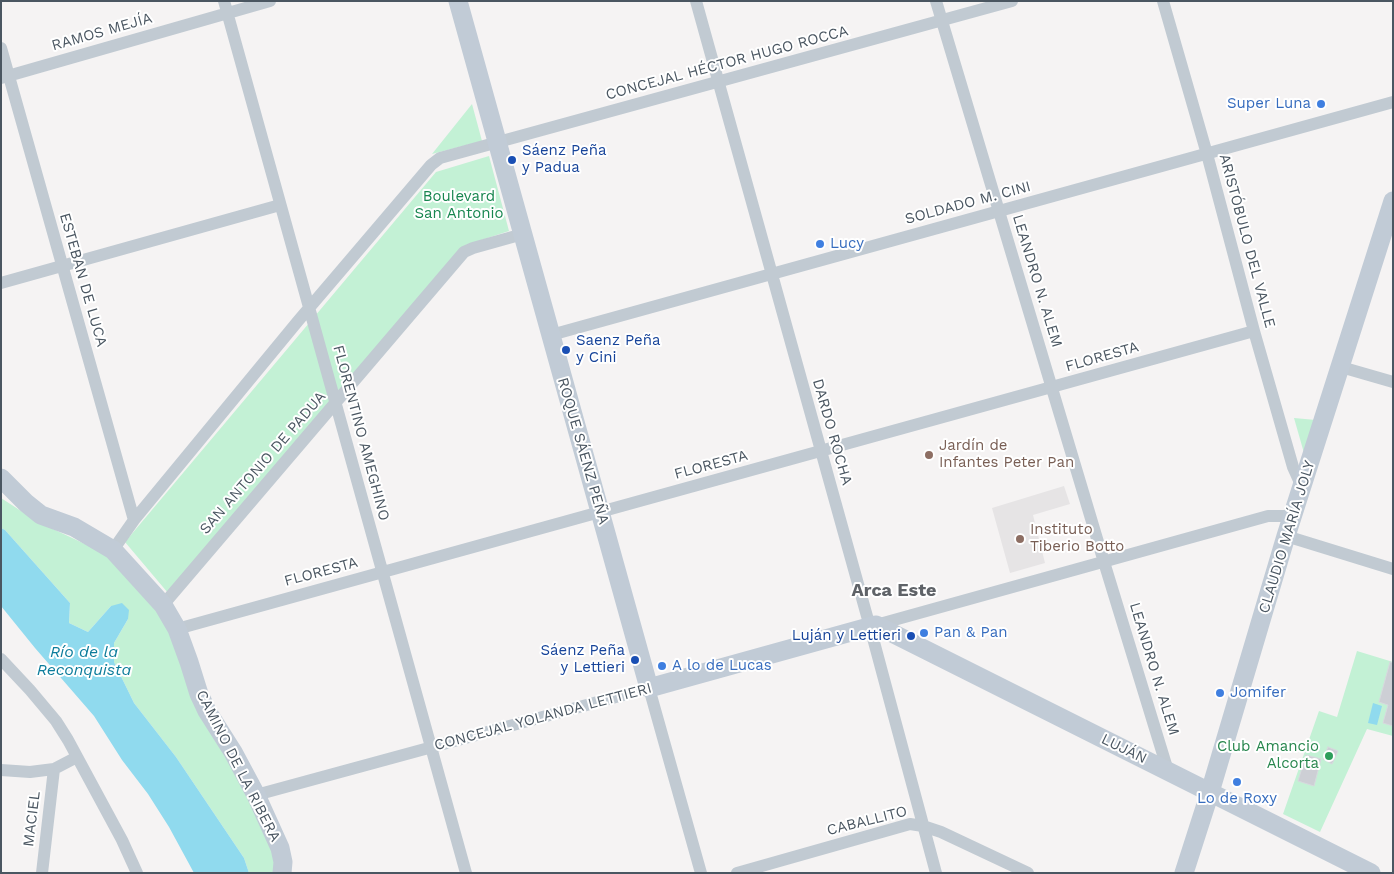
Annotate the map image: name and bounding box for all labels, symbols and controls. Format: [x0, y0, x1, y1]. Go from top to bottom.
street label: RAMOS MEJÍA [50, 9, 154, 55]
street label: CONCEJAL HÉCTOR HUGO ROCCA [604, 22, 850, 104]
place label: Super Luna [1227, 95, 1311, 113]
marker: Super Luna [1315, 98, 1327, 110]
place label: Sáenz Peña y Padua [522, 142, 606, 177]
street label: ARISTÓBULO DEL VALLE [1215, 152, 1279, 330]
marker: Sáenz Peña y Padua [506, 154, 518, 166]
street label: SOLDADO M. CINI [903, 178, 1033, 228]
park label: Boulevard San Antonio [415, 188, 503, 223]
street label: ESTEBAN DE LUCA [55, 211, 111, 349]
street label: LEANDRO N. ALEM [1008, 212, 1066, 350]
place label: Lucy [830, 235, 864, 253]
marker: Lucy [814, 238, 826, 250]
place label: Saenz Peña y Cini [576, 332, 660, 367]
street label: FLORESTA [1063, 338, 1141, 376]
street label: FLORENTINO AMEGHINO [329, 343, 393, 523]
marker: Saenz Peña y Cini [560, 344, 572, 356]
street label: ROQUE SÁENZ PEÑA [553, 376, 613, 526]
street label: DARDO ROCHA [808, 377, 856, 487]
street label: SAN ANTONIO DE PADUA [196, 388, 330, 538]
place label: Jardín de Infantes Peter Pan [939, 437, 1074, 472]
street label: FLORESTA [672, 447, 750, 483]
marker: Jardín de Infantes Peter Pan [923, 449, 935, 461]
street label: CLAUDIO MARÍA JOLY [1255, 458, 1319, 616]
place label: Instituto Tiberio Botto [1030, 521, 1124, 556]
marker: Instituto Tiberio Botto [1014, 533, 1026, 545]
street label: FLORESTA [282, 554, 360, 590]
district label: Arca Este [852, 580, 936, 602]
street label: LEANDRO N. ALEM [1125, 600, 1183, 738]
place label: Pan & Pan [934, 624, 1007, 642]
place label: Luján y Lettieri [792, 627, 901, 645]
marker: Pan & Pan [918, 627, 930, 639]
marker: Luján y Lettieri [905, 630, 917, 642]
water label: Río de la Reconquista [37, 642, 131, 680]
place label: Sáenz Peña y Lettieri [541, 642, 625, 677]
marker: Sáenz Peña y Lettieri [629, 654, 641, 666]
place label: A lo de Lucas [672, 657, 772, 675]
marker: A lo de Lucas [656, 660, 668, 672]
street label: CONCEJAL YOLANDA LETTIERI [432, 679, 654, 755]
place label: Jomifer [1230, 684, 1286, 702]
street label: CAMINO DE LA RIBERA [192, 687, 284, 845]
marker: Jomifer [1214, 687, 1226, 699]
street label: LUJÁN [1098, 730, 1150, 768]
place label: Club Amancio Alcorta [1217, 738, 1319, 773]
marker: Club Amancio Alcorta [1323, 750, 1335, 762]
marker: Lo de Roxy [1231, 776, 1243, 788]
street label: MACIEL [20, 790, 44, 848]
place label: Lo de Roxy [1197, 790, 1277, 808]
street label: CABALLITO [825, 802, 909, 840]

